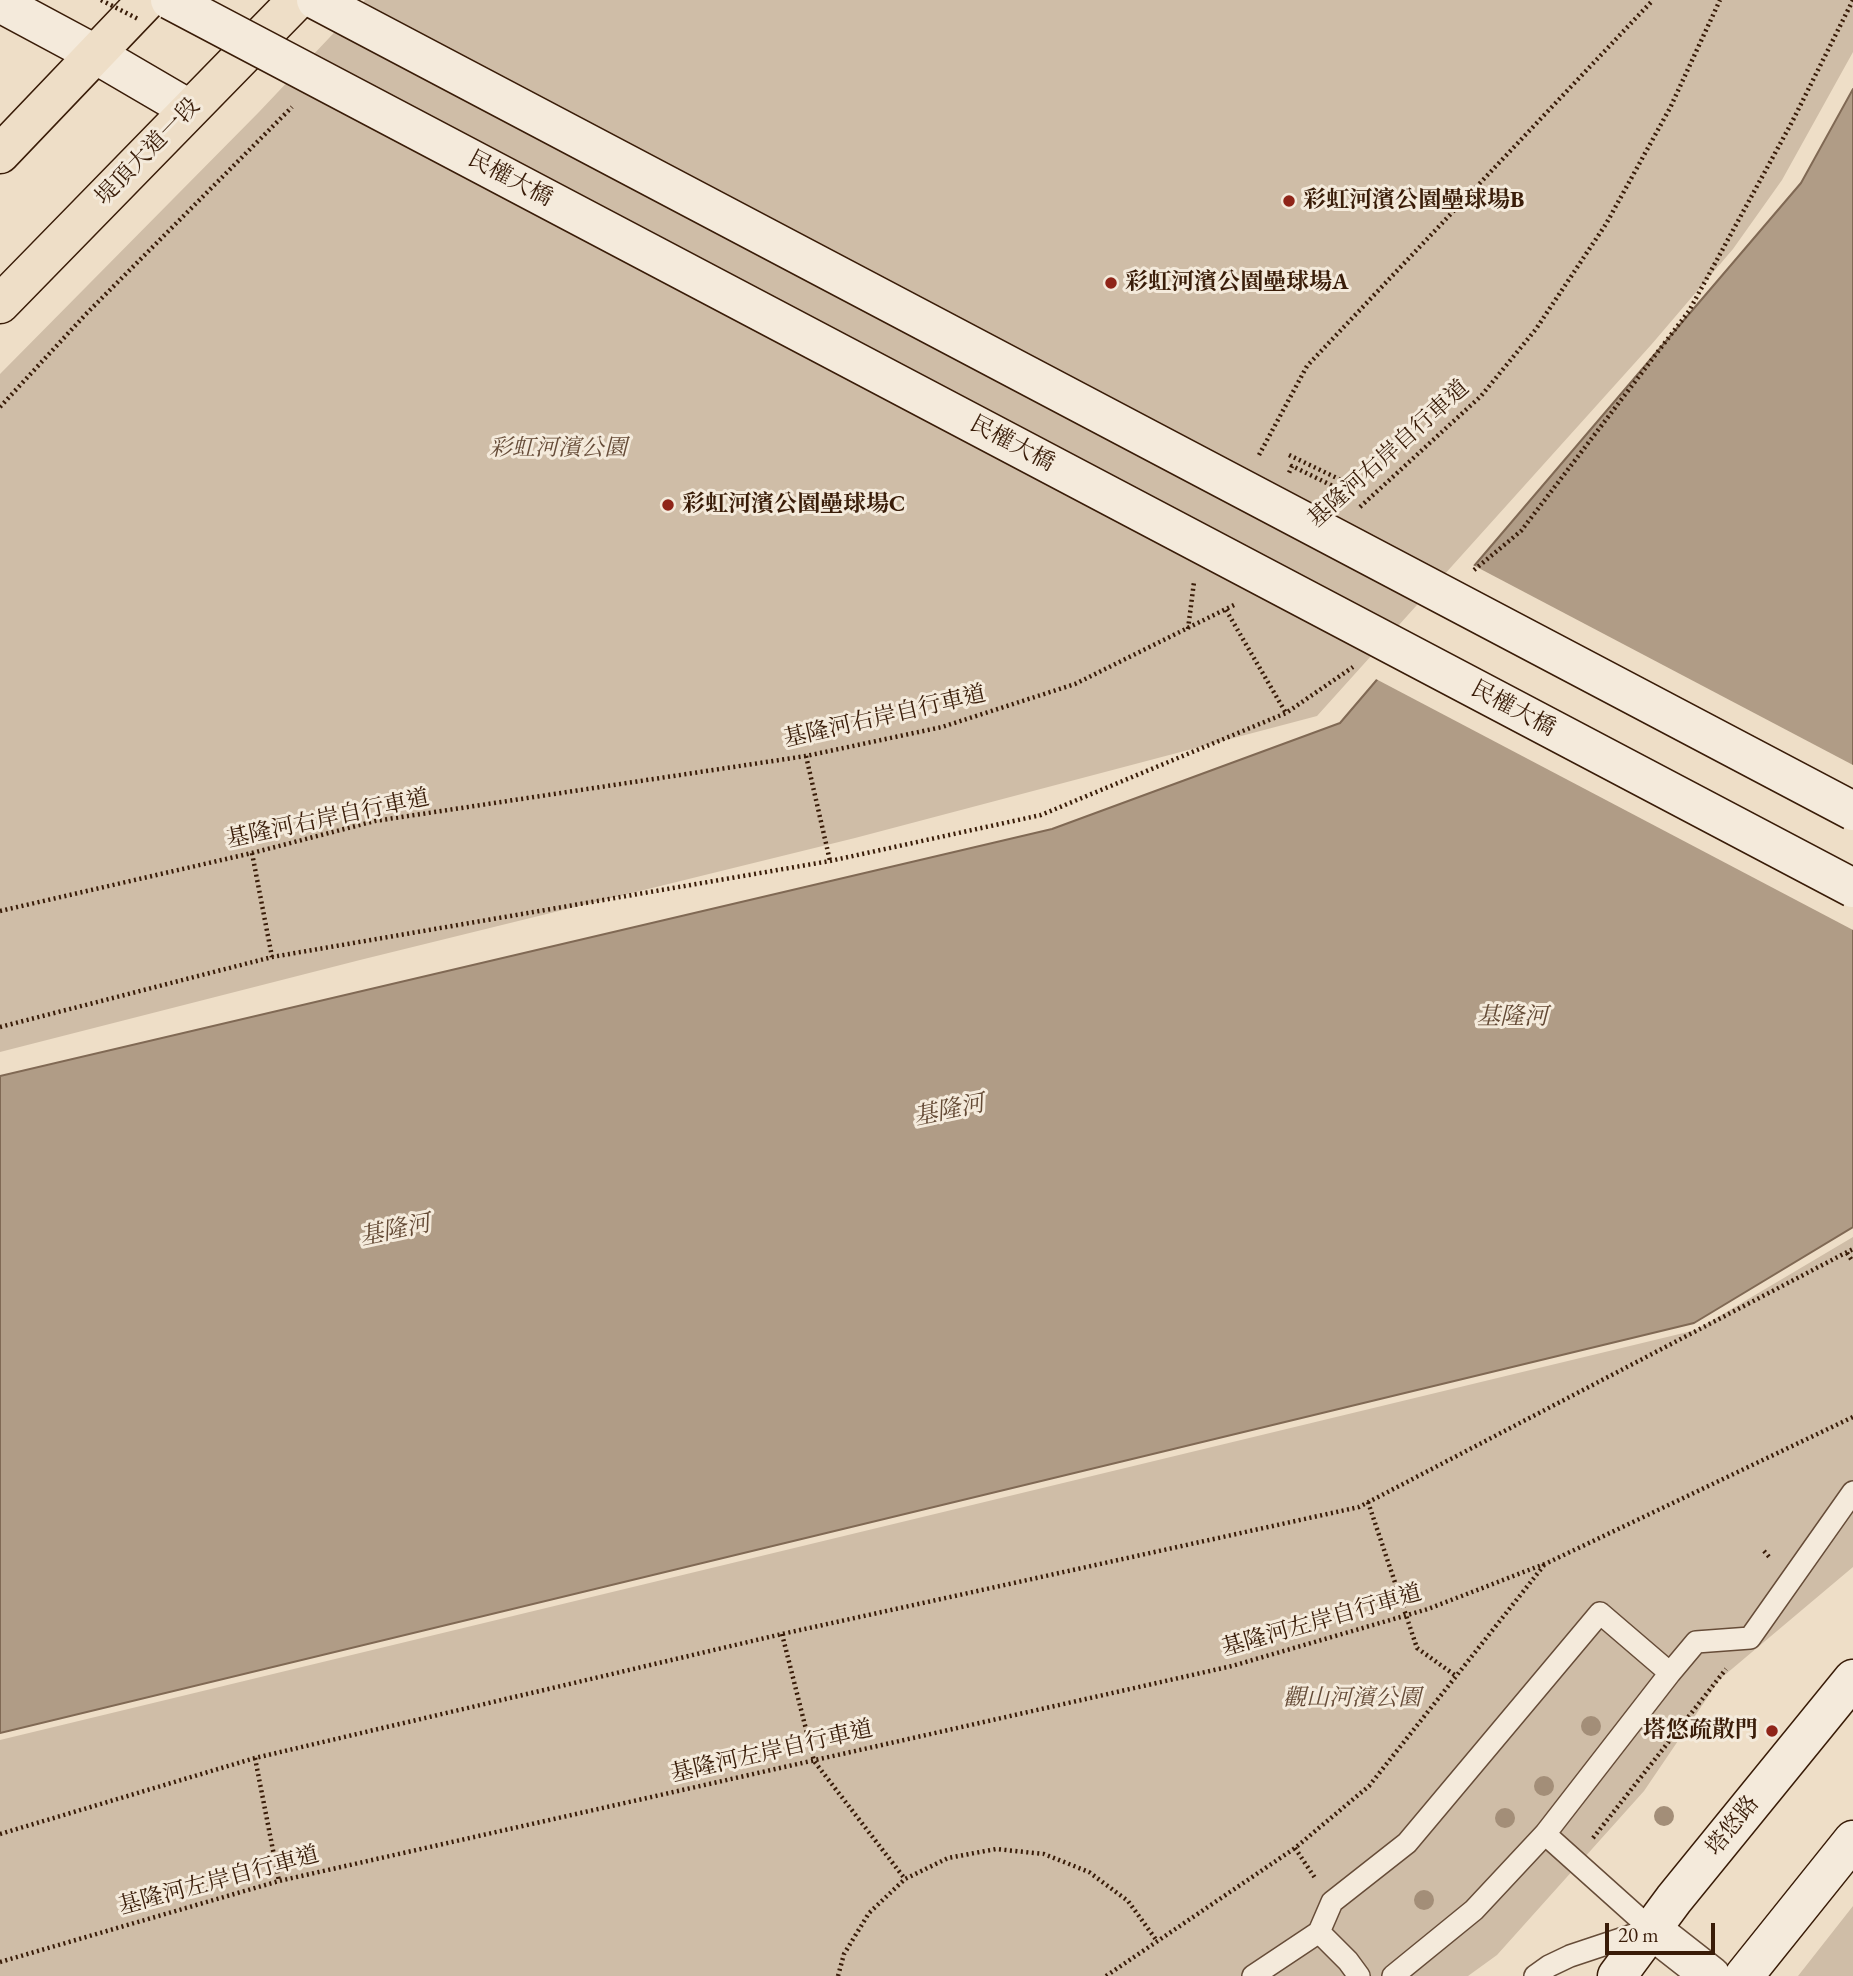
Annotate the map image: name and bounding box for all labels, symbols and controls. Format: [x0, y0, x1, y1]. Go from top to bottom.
street label: 堤頂大道一段 [90, 93, 206, 211]
street label: 民權大橋 [463, 145, 557, 213]
place label: 彩虹河濱公園壘球場B [1303, 187, 1524, 215]
marker: 彩虹河濱公園壘球場B [1281, 193, 1297, 209]
place label: 彩虹河濱公園壘球場A [1125, 269, 1349, 297]
marker: 彩虹河濱公園壘球場A [1103, 275, 1119, 291]
street label: 基隆河右岸自行車道 [1303, 374, 1475, 534]
street label: 民權大橋 [965, 410, 1059, 478]
park label: 彩虹河濱公園 [489, 435, 627, 463]
place label: 彩虹河濱公園壘球場C [682, 491, 905, 519]
marker: 彩虹河濱公園壘球場C [660, 497, 676, 513]
street label: 民權大橋 [1466, 675, 1560, 743]
street label: 基隆河右岸自行車道 [781, 680, 989, 754]
street label: 基隆河右岸自行車道 [224, 784, 432, 854]
water label: 基隆河 [1476, 1003, 1548, 1031]
water label: 基隆河 [911, 1089, 987, 1133]
water label: 基隆河 [357, 1209, 433, 1253]
street label: 基隆河左岸自行車道 [1219, 1579, 1425, 1663]
park label: 觀山河濱公園 [1283, 1685, 1421, 1713]
street label: 基隆河左岸自行車道 [668, 1715, 876, 1789]
place label: 塔悠疏散門 [1643, 1717, 1758, 1745]
marker: 塔悠疏散門 [1764, 1723, 1780, 1739]
street label: 塔悠路 [1701, 1791, 1765, 1861]
street label: 基隆河左岸自行車道 [115, 1841, 323, 1921]
scale bar [1608, 1910, 1718, 1954]
text: 20 m [1618, 1921, 1659, 1948]

